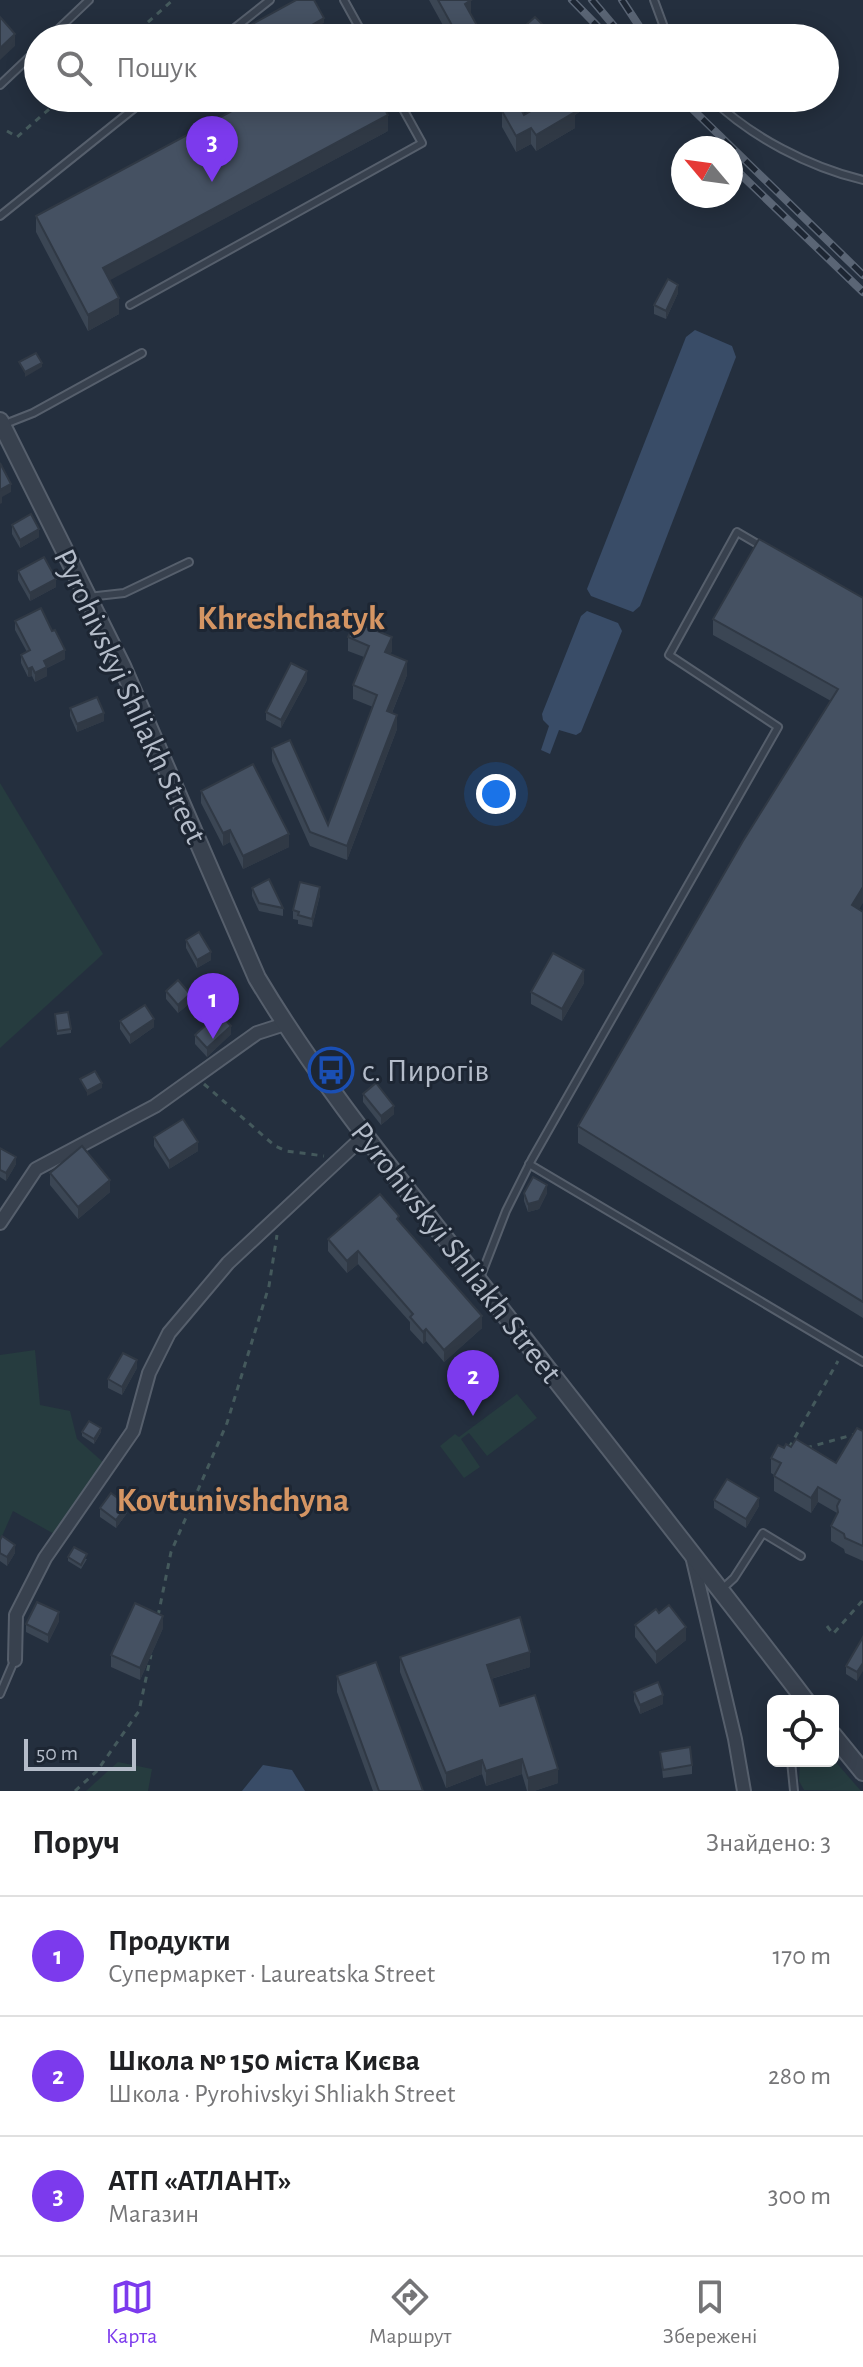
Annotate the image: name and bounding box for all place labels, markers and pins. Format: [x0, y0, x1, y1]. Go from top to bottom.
pin: 3 [186, 116, 238, 182]
pin: 1 [187, 973, 239, 1039]
bus stop icon: с. Пирогів [307, 1046, 355, 1094]
place label: с. Пирогів [362, 1055, 489, 1087]
pin: 2 [447, 1350, 499, 1416]

